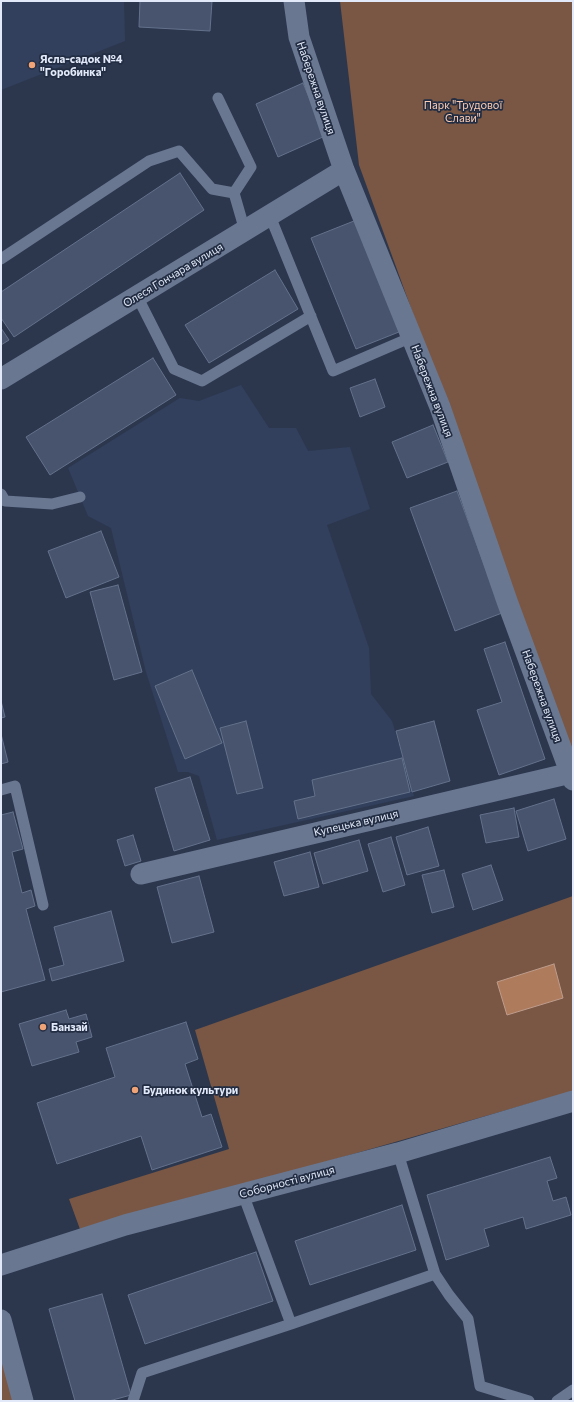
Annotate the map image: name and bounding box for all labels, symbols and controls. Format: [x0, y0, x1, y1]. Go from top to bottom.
street label: Набережна вулиця [294, 40, 338, 136]
place label: Ясла-садок №4 "Горобинка" [40, 52, 122, 78]
marker: Ясла-садок №4 "Горобинка" [27, 60, 37, 70]
park label: Парк "Трудової Слави" [424, 98, 502, 124]
street label: Олеся Гончара вулиця [121, 240, 225, 310]
street label: Набережна вулиця [408, 343, 456, 439]
street label: Набережна вулиця [519, 648, 565, 744]
street label: Купецька вулиця [312, 807, 400, 839]
place label: Банзай [51, 1020, 88, 1034]
marker: Банзай [38, 1022, 48, 1032]
place label: Будинок культури [143, 1083, 238, 1097]
marker: Будинок культури [130, 1085, 140, 1095]
street label: Соборності вулиця [238, 1163, 336, 1201]

